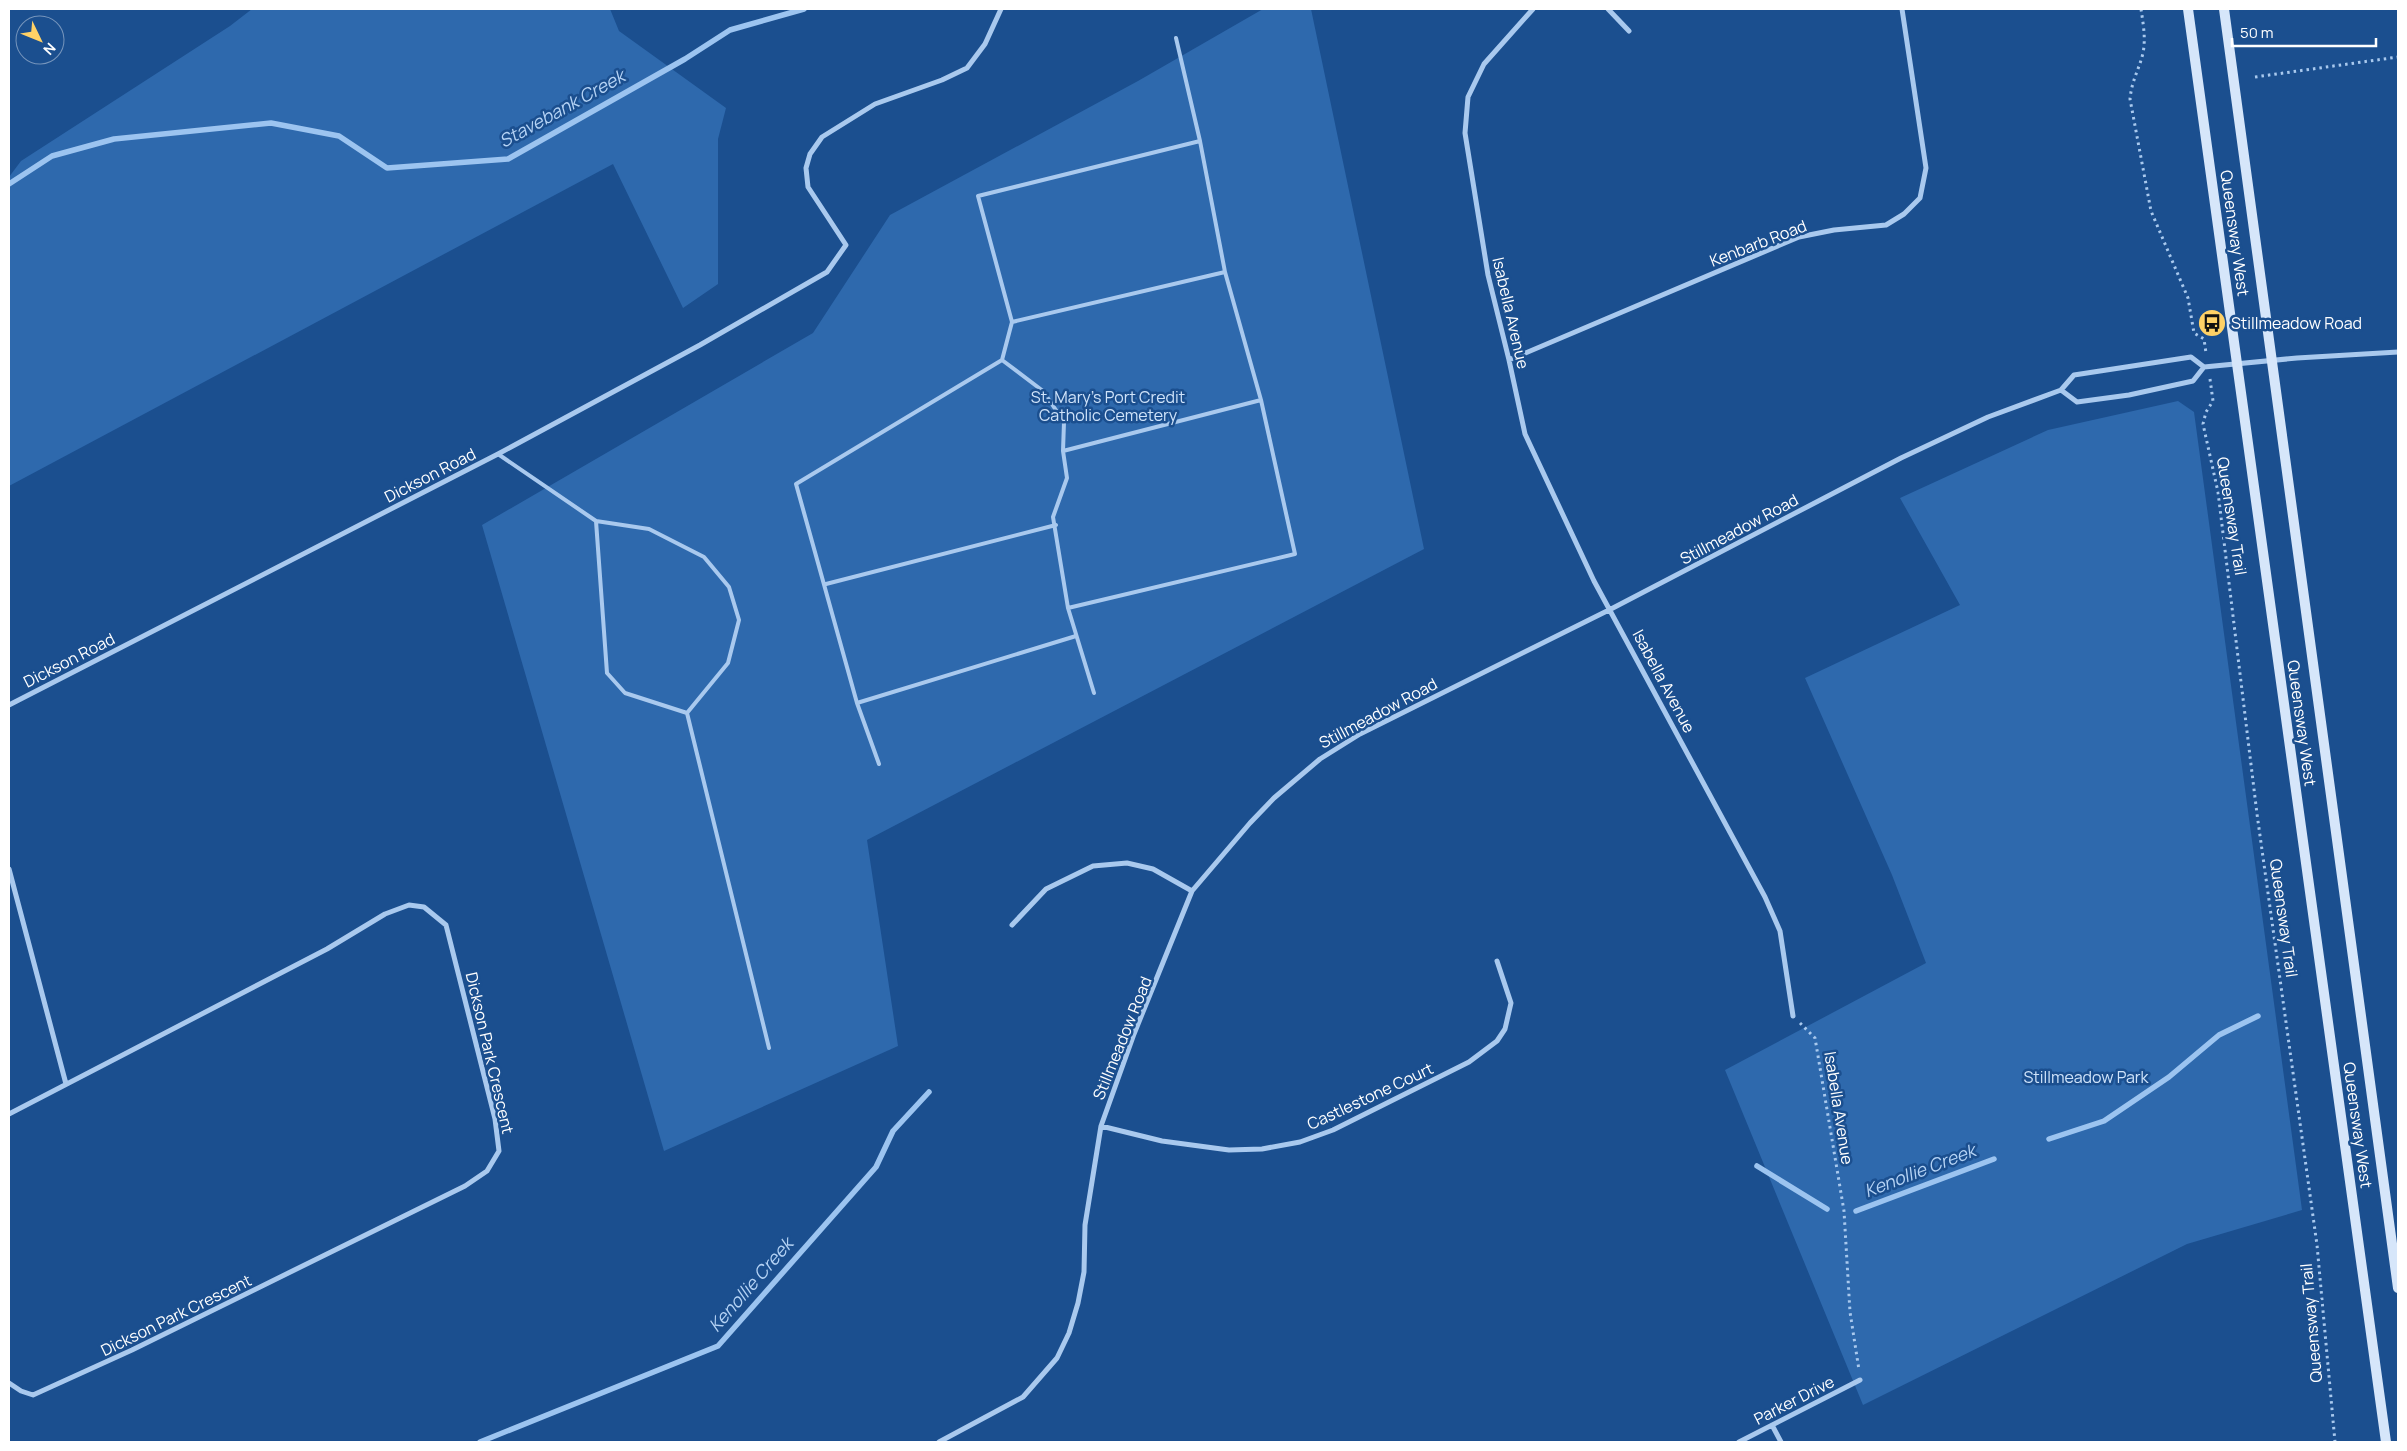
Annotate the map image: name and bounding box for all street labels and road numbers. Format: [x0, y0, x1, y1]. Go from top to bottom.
street label: Queensway West [2215, 169, 2255, 297]
street label: Kenbarb Road [1706, 214, 1810, 272]
street label: Isabella Avenue [1487, 255, 1535, 371]
street label: Dickson Road [381, 443, 479, 507]
street label: Queensway Trail [2212, 455, 2252, 577]
street label: Stillmeadow Road [1676, 489, 1802, 569]
street label: Isabella Avenue [1627, 625, 1701, 737]
street label: Dickson Road [20, 628, 118, 692]
street label: Queensway West [2282, 659, 2322, 787]
street label: Stillmeadow Road [1315, 673, 1441, 753]
street label: Queensway Trail [2265, 857, 2303, 979]
street label: Dickson Park Crescent [461, 970, 519, 1136]
street label: Stillmeadow Road [1087, 973, 1157, 1103]
street label: Isabella Avenue [1819, 1050, 1859, 1166]
street label: Castlestone Court [1303, 1057, 1437, 1135]
street label: Queensway West [2338, 1061, 2378, 1189]
street label: Queensway Trail [2295, 1263, 2327, 1383]
street label: Dickson Park Crescent [97, 1269, 255, 1361]
street label: Parker Drive [1750, 1370, 1838, 1430]

